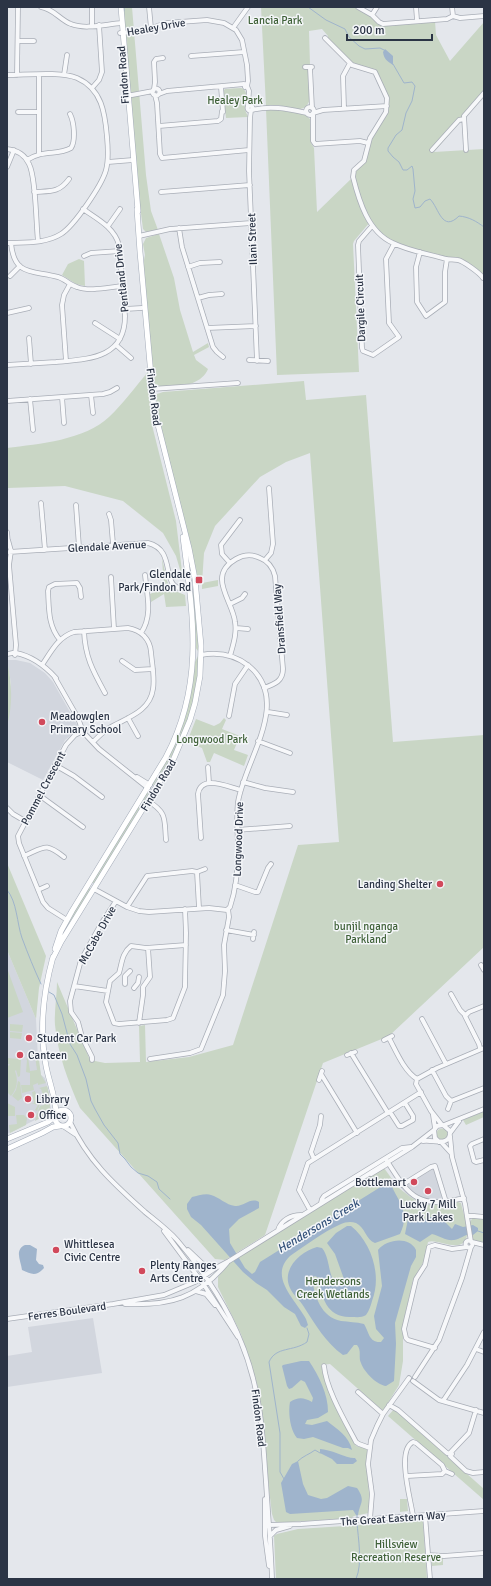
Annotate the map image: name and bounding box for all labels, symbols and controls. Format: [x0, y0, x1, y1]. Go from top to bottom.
park label: Lancia Park [248, 14, 303, 27]
street label: Healey Drive [126, 16, 186, 39]
scale bar [347, 16, 432, 42]
text: 200 m [353, 23, 385, 38]
street label: Findon Road [115, 45, 132, 104]
park label: Healey Park [207, 94, 263, 107]
street label: Ilani Street [245, 213, 260, 265]
street label: Pentland Drive [111, 243, 132, 313]
street label: Dargile Circuit [353, 274, 368, 342]
street label: Findon Road [144, 367, 164, 427]
street label: Glendale Avenue [67, 538, 147, 555]
place label: Glendale Park/Findon Rd [118, 568, 191, 594]
marker: Glendale Park/Findon Rd [194, 575, 204, 585]
street label: Dransfield Way [271, 583, 288, 654]
place label: Meadowglen Primary School [50, 710, 121, 736]
marker: Meadowglen Primary School [37, 717, 47, 727]
park label: Longwood Park [176, 733, 248, 746]
street label: Pommel Crescent [19, 749, 68, 827]
street label: Findon Road [138, 757, 179, 814]
street label: Longwood Drive [231, 801, 246, 877]
place label: Landing Shelter [358, 878, 432, 891]
marker: Landing Shelter [435, 879, 445, 889]
street label: McCabe Drive [76, 904, 119, 967]
park label: bunjil nganga Parkland [334, 920, 399, 946]
place label: Student Car Park [37, 1032, 117, 1045]
marker: Student Car Park [24, 1033, 34, 1043]
place label: Canteen [28, 1049, 67, 1062]
marker: Canteen [15, 1050, 25, 1060]
place label: Library [36, 1093, 70, 1106]
marker: Library [23, 1094, 33, 1104]
place label: Office [39, 1109, 67, 1122]
marker: Office [26, 1110, 36, 1120]
place label: Bottlemart [355, 1176, 406, 1189]
marker: Bottlemart [409, 1177, 419, 1187]
marker: Lucky 7 Mill Park Lakes [423, 1186, 433, 1196]
water label: Hendersons Creek [275, 1196, 363, 1257]
place label: Lucky 7 Mill Park Lakes [400, 1198, 456, 1224]
place label: Whittlesea Civic Centre [64, 1238, 120, 1264]
marker: Whittlesea Civic Centre [51, 1245, 61, 1255]
place label: Plenty Ranges Arts Centre [150, 1259, 217, 1285]
marker: Plenty Ranges Arts Centre [137, 1266, 147, 1276]
park label: Hendersons Creek Wetlands [296, 1275, 370, 1301]
street label: Ferres Boulevard [27, 1300, 107, 1323]
street label: Findon Road [249, 1388, 269, 1448]
street label: The Great Eastern Way [340, 1508, 447, 1529]
park label: Hillsview Recreation Reserve [351, 1538, 441, 1564]

